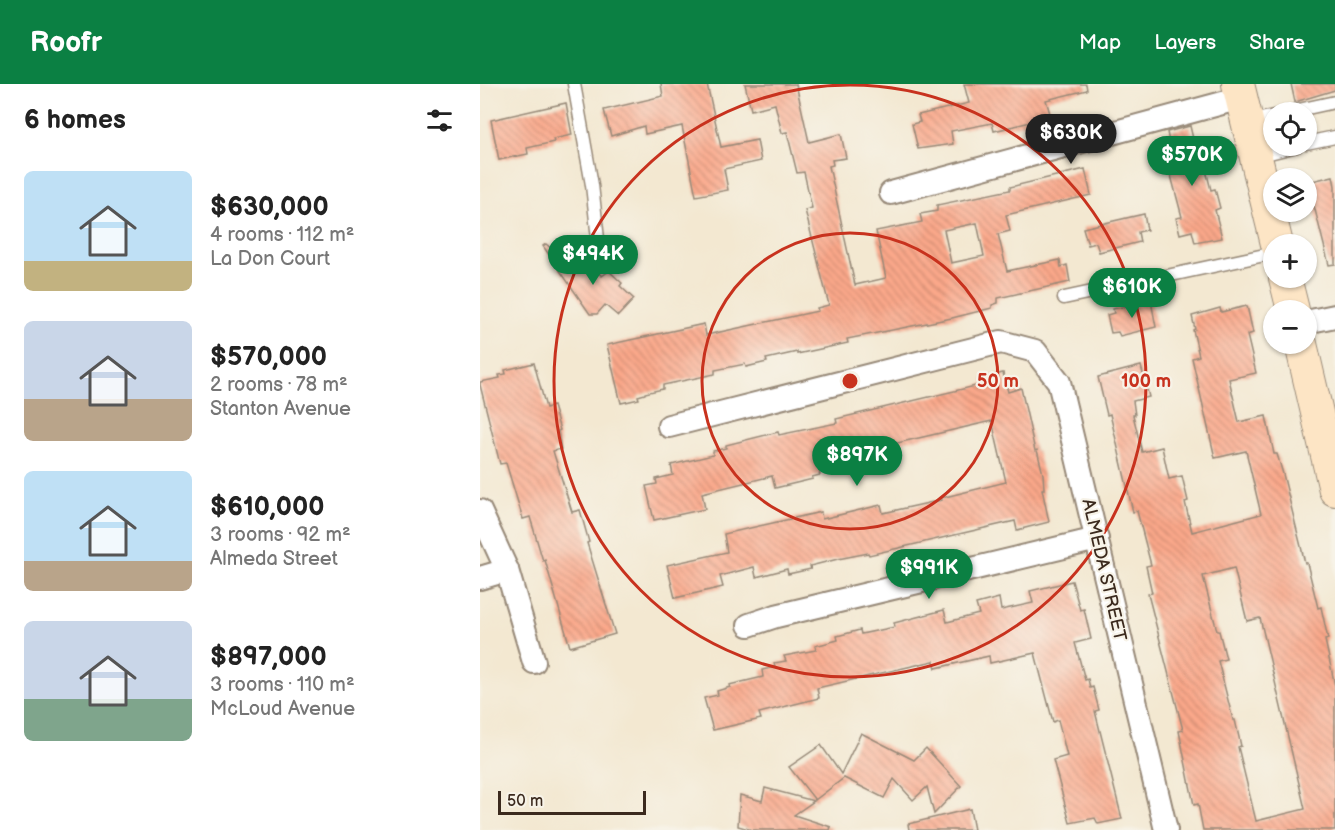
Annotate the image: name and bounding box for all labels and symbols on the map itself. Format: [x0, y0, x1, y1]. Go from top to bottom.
pin: $630K [1029, 114, 1113, 165]
pin: $570K [1150, 136, 1234, 187]
pin: $494K [551, 235, 635, 286]
pin: $610K [1090, 268, 1174, 319]
centre of rings [840, 371, 860, 391]
text: 50 m [977, 371, 1019, 392]
text: 100 m [1121, 371, 1171, 392]
pin: $897K [815, 436, 899, 487]
street label: ALMEDA STREET [1077, 497, 1131, 643]
pin: $991K [887, 549, 971, 600]
scale bar [498, 788, 646, 816]

